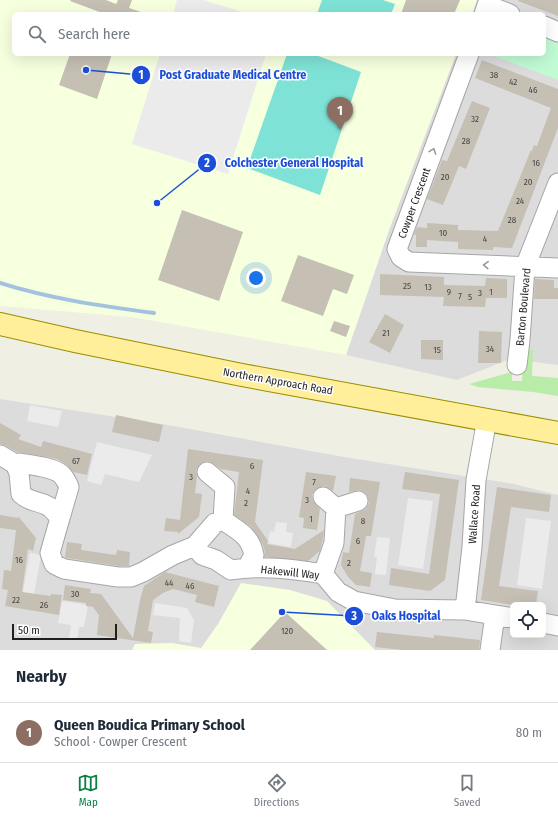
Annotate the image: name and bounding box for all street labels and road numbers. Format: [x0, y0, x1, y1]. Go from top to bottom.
street label: Cowper Crescent [396, 166, 433, 240]
street label: Barton Boulevard [514, 268, 533, 347]
street label: Northern Approach Road [222, 365, 334, 398]
street label: Wallace Road [466, 484, 483, 544]
street label: Hakewill Way [260, 563, 320, 582]

